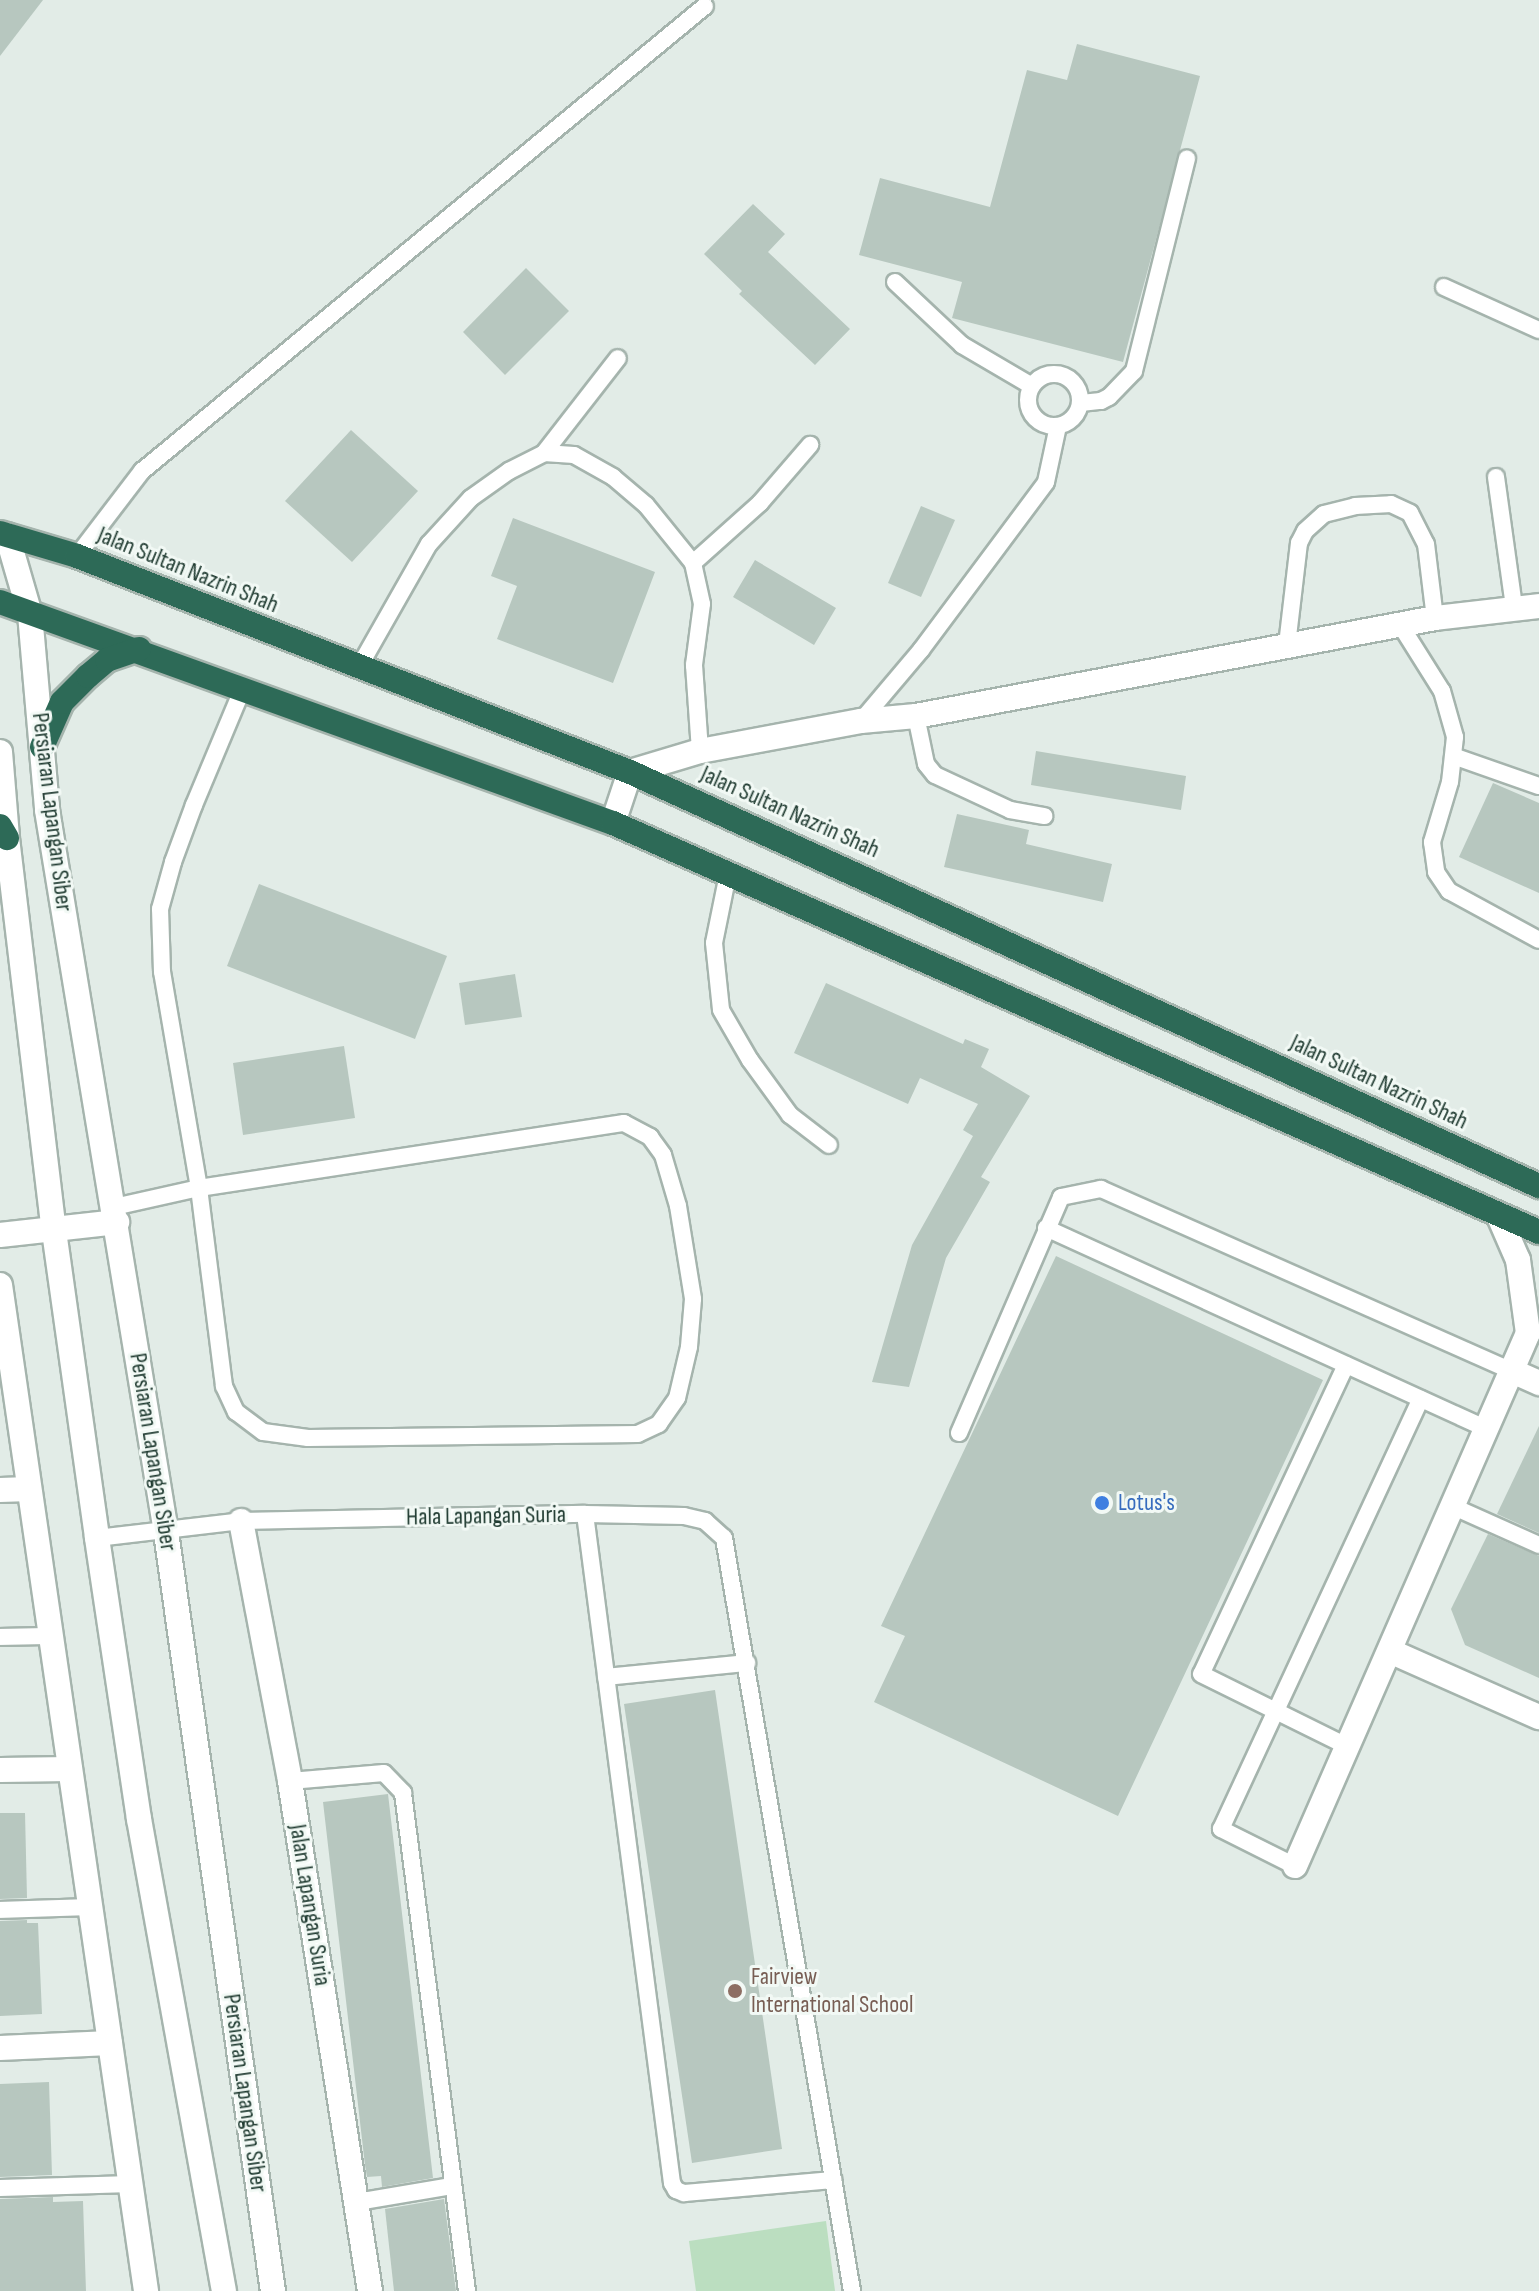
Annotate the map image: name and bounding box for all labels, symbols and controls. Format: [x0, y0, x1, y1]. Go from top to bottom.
street label: Jalan Sultan Nazrin Shah [93, 521, 283, 619]
street label: Persiaran Lapangan Siber [26, 711, 78, 913]
street label: Jalan Sultan Nazrin Shah [696, 760, 884, 864]
street label: Jalan Sultan Nazrin Shah [1286, 1028, 1472, 1136]
street label: Persiaran Lapangan Siber [123, 1351, 183, 1553]
place label: Lotus's [1118, 1489, 1175, 1517]
marker: Lotus's [1093, 1494, 1111, 1512]
street label: Hala Lapangan Suria [406, 1500, 566, 1532]
street label: Jalan Lapangan Suria [283, 1822, 337, 1988]
place label: Fairview International School [751, 1963, 914, 2019]
marker: Fairview International School [726, 1982, 744, 2000]
street label: Persiaran Lapangan Siber [217, 1992, 273, 2194]

